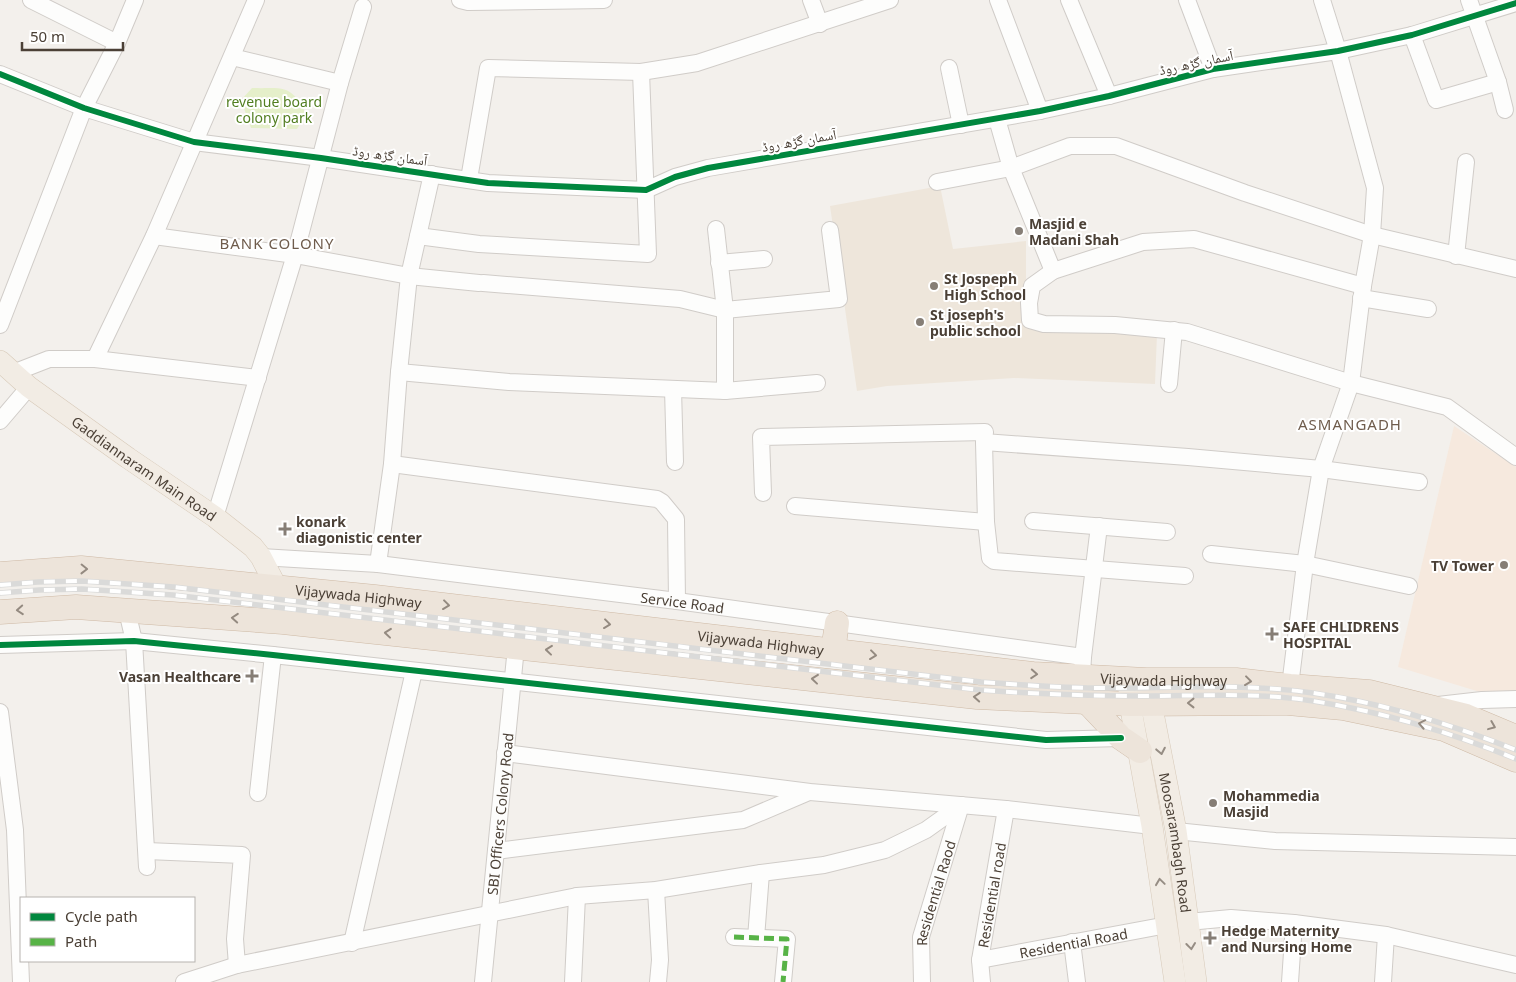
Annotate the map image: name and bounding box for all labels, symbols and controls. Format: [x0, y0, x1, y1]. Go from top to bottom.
scale bar [22, 20, 124, 52]
text: 50 m [30, 26, 65, 46]
street label: آسمان گڑھ روڈ [1157, 45, 1235, 79]
park label: revenue board colony park [226, 92, 322, 127]
street label: آسمان گڑھ روڈ [760, 124, 838, 156]
street label: آسمان گڑھ روڈ [351, 140, 429, 170]
place label: Masjid e Madani Shah [1029, 214, 1119, 249]
marker: Masjid e Madani Shah [1013, 225, 1025, 237]
district label: BANK COLONY [220, 233, 334, 253]
place label: St Jospeph High School [944, 269, 1026, 304]
marker: St Jospeph High School [928, 280, 940, 292]
place label: St joseph's public school [930, 305, 1021, 340]
marker: St joseph's public school [914, 316, 926, 328]
street label: Gaddiannaram Main Road [68, 411, 221, 525]
district label: ASMANGADH [1298, 414, 1402, 434]
place label: konark diagonistic center [296, 512, 423, 547]
marker: konark diagonistic center [278, 522, 292, 536]
place label: TV Tower [1431, 556, 1495, 575]
marker: TV Tower [1498, 559, 1510, 571]
one-way arrow [80, 564, 88, 574]
street label: Vijaywada Highway [294, 580, 423, 612]
street label: Service Road [640, 587, 725, 617]
one-way arrow [442, 599, 450, 610]
one-way arrow [16, 605, 24, 616]
one-way arrow [230, 613, 238, 624]
place label: SAFE CHLIDRENS HOSPITAL [1283, 617, 1399, 652]
one-way arrow [603, 618, 611, 629]
street label: Vijaywada Highway [697, 625, 826, 659]
marker: SAFE CHLIDRENS HOSPITAL [1265, 627, 1279, 641]
one-way arrow [383, 628, 391, 639]
one-way arrow [545, 645, 553, 656]
one-way arrow [869, 649, 877, 660]
place label: Vasan Healthcare [119, 667, 241, 686]
one-way arrow [1031, 668, 1039, 679]
street label: Vijaywada Highway [1100, 668, 1228, 690]
marker: Vasan Healthcare [245, 669, 259, 683]
one-way arrow [811, 674, 819, 685]
one-way arrow [1244, 675, 1252, 686]
one-way arrow [972, 691, 980, 702]
one-way arrow [1187, 698, 1194, 708]
one-way arrow [1417, 719, 1426, 730]
one-way arrow [1487, 720, 1496, 731]
street label: SBI Officers Colony Road [482, 732, 517, 896]
one-way arrow [1155, 747, 1165, 755]
street label: Moosarambagh Road [1155, 771, 1196, 914]
place label: Mohammedia Masjid [1223, 786, 1320, 821]
marker: Mohammedia Masjid [1207, 797, 1219, 809]
street label: Residential Raod [911, 838, 959, 946]
street label: Residential road [973, 841, 1010, 949]
one-way arrow [1156, 878, 1166, 886]
legend [20, 897, 195, 962]
text: Cycle path [65, 906, 138, 926]
place label: Hedge Maternity and Nursing Home [1221, 921, 1352, 956]
street label: Residential Road [1018, 923, 1129, 962]
text: Path [65, 931, 97, 951]
marker: Hedge Maternity and Nursing Home [1203, 931, 1217, 945]
one-way arrow [1186, 942, 1196, 950]

